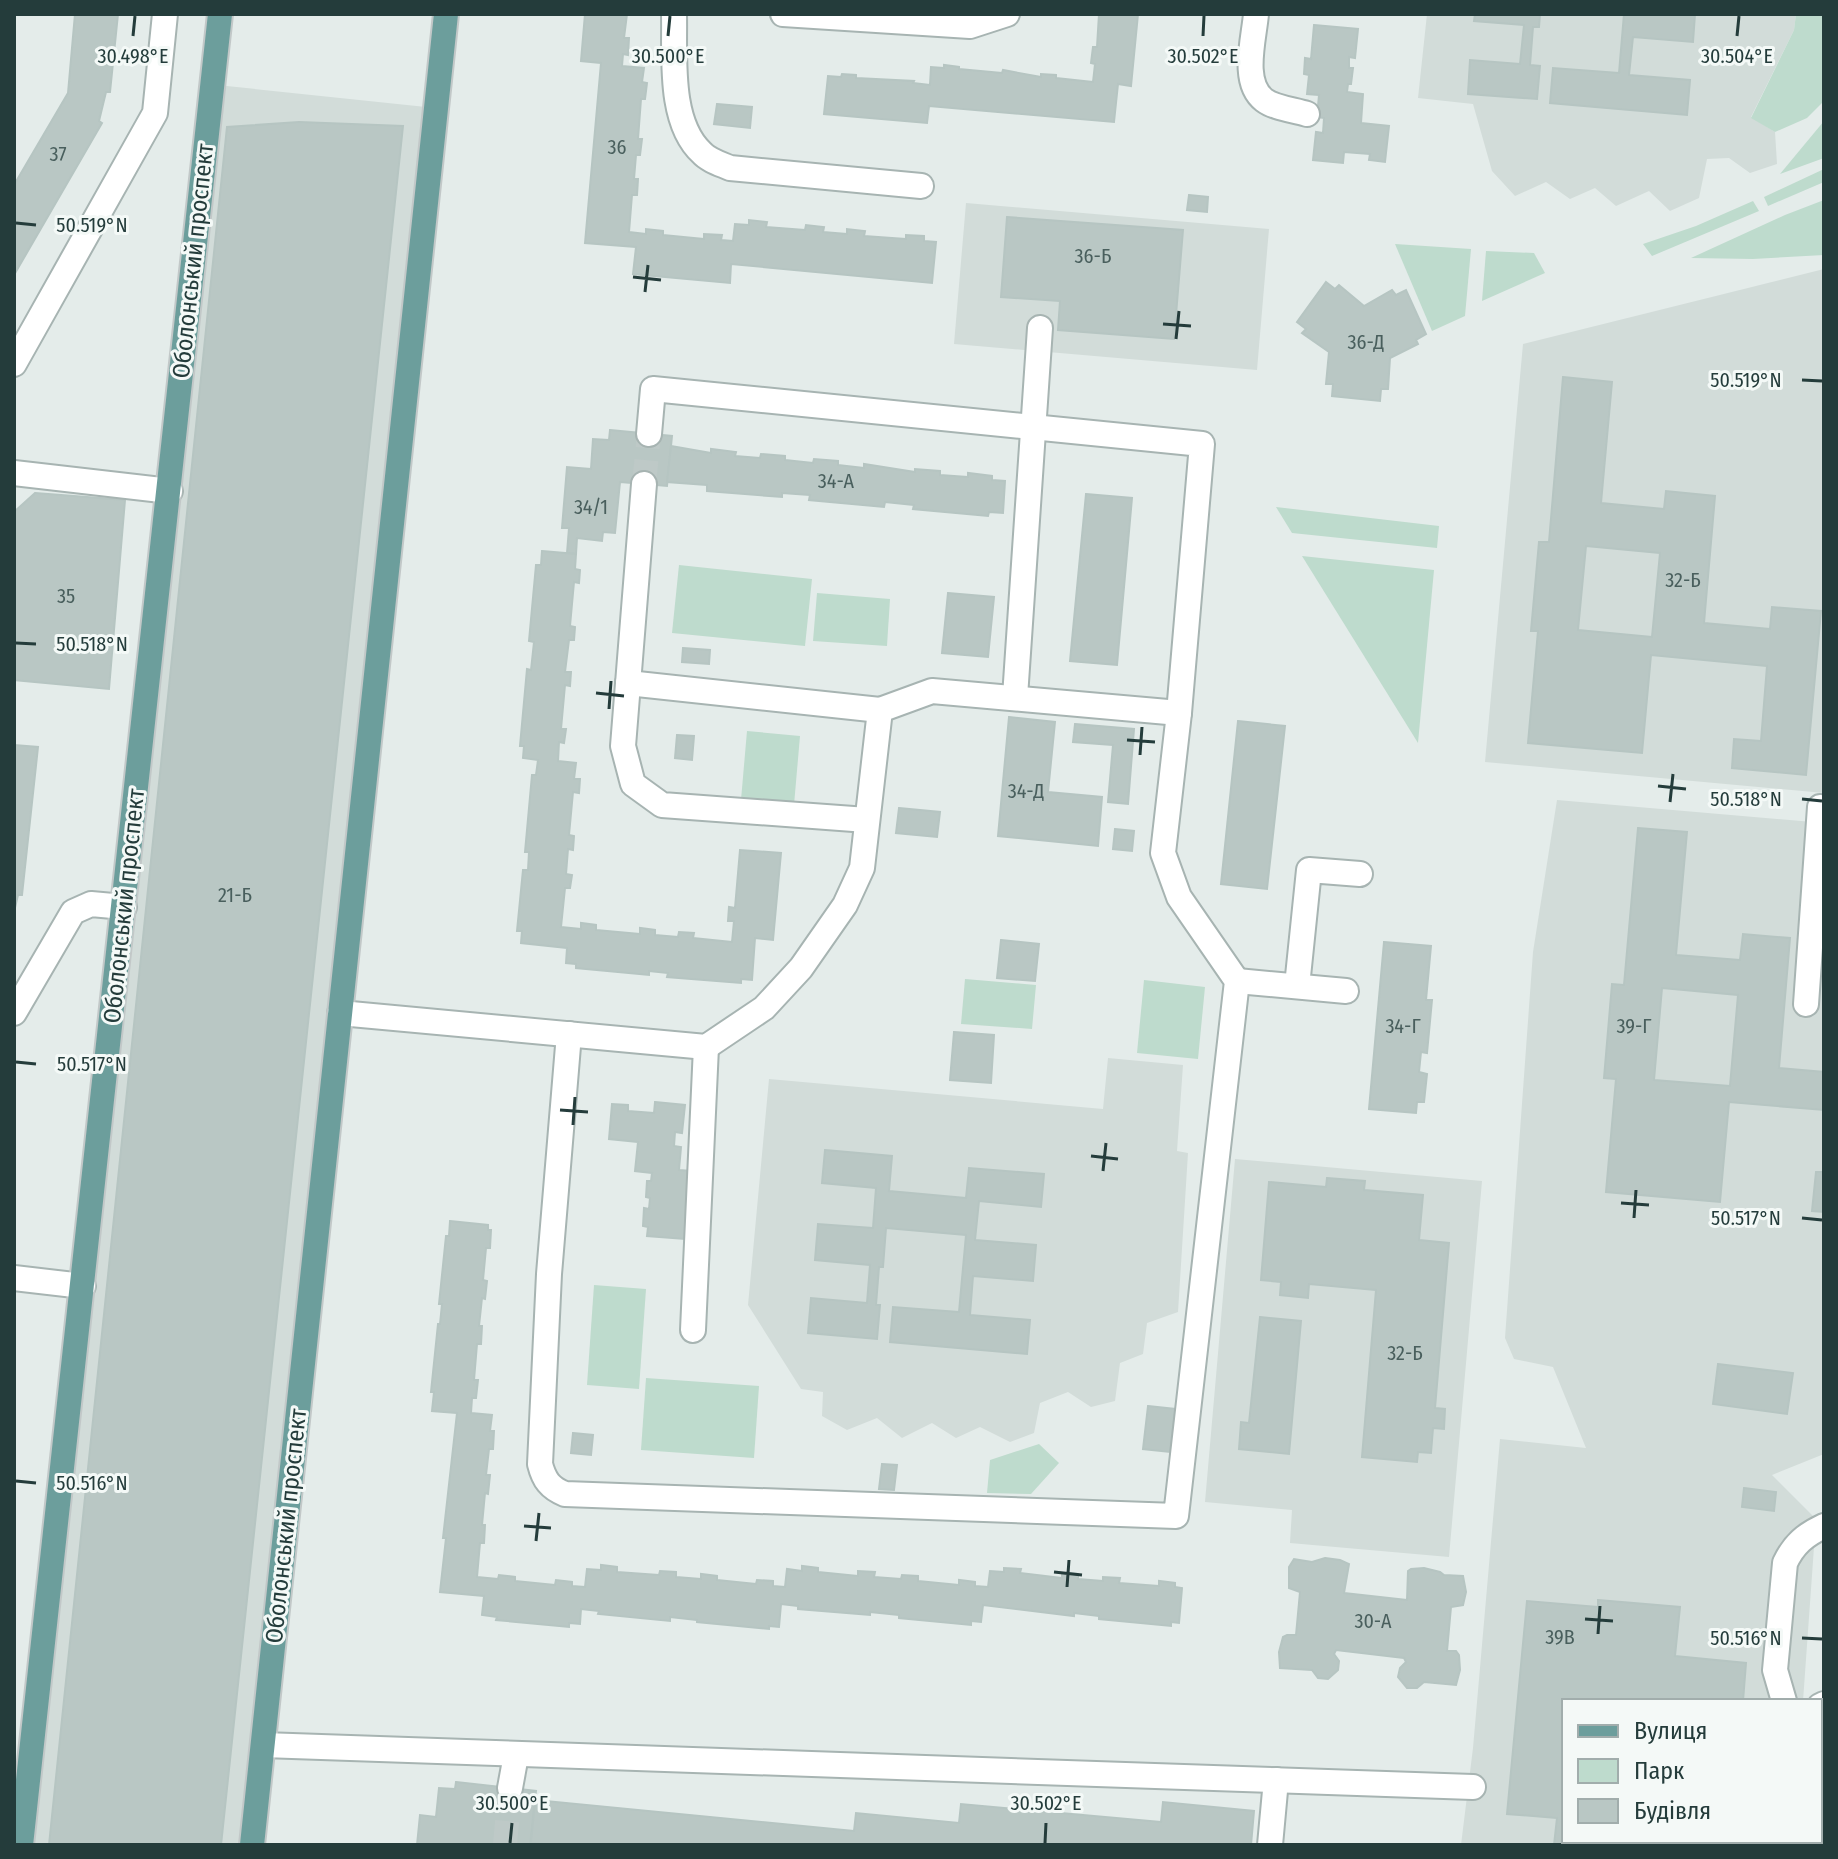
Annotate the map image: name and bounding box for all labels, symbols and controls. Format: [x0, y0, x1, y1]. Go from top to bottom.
text: 30.498°E [98, 44, 168, 68]
text: 30.500°E [632, 44, 704, 68]
text: 30.502°E [1168, 44, 1238, 68]
text: 30.504°E [1701, 44, 1773, 68]
house number: 36 [608, 135, 627, 159]
house number: 37 [49, 142, 67, 166]
street label: Оболонський проспект [167, 142, 219, 380]
text: 50.519°N [56, 213, 128, 237]
house number: 36-Б [1075, 244, 1111, 268]
house number: 36-Д [1348, 330, 1384, 354]
text: 50.519°N [1710, 368, 1782, 392]
house number: 34-А [818, 469, 855, 493]
house number: 34/1 [574, 495, 608, 519]
house number: 32-Б [1665, 568, 1701, 592]
house number: 35 [57, 584, 75, 608]
text: 50.518°N [56, 632, 128, 656]
house number: 34-Д [1008, 779, 1044, 803]
street label: Оболонський проспект [98, 787, 150, 1025]
text: 50.518°N [1710, 787, 1782, 811]
house number: 21-Б [218, 883, 252, 907]
house number: 34-Г [1385, 1014, 1421, 1038]
house number: 39-Г [1616, 1014, 1652, 1038]
text: 50.517°N [57, 1052, 127, 1076]
text: 50.517°N [1711, 1206, 1781, 1230]
house number: 32-Б [1387, 1341, 1423, 1365]
street label: Оболонський проспект [260, 1407, 312, 1645]
text: 50.516°N [56, 1471, 128, 1495]
house number: 30-А [1354, 1609, 1392, 1633]
house number: 39В [1545, 1625, 1575, 1649]
text: 50.516°N [1710, 1626, 1782, 1650]
legend [1562, 1699, 1822, 1843]
text: Вулиця [1634, 1717, 1707, 1745]
text: Парк [1634, 1757, 1685, 1785]
text: 30.500°E [476, 1791, 548, 1815]
text: 30.502°E [1011, 1791, 1081, 1815]
text: Будівля [1634, 1797, 1711, 1825]

